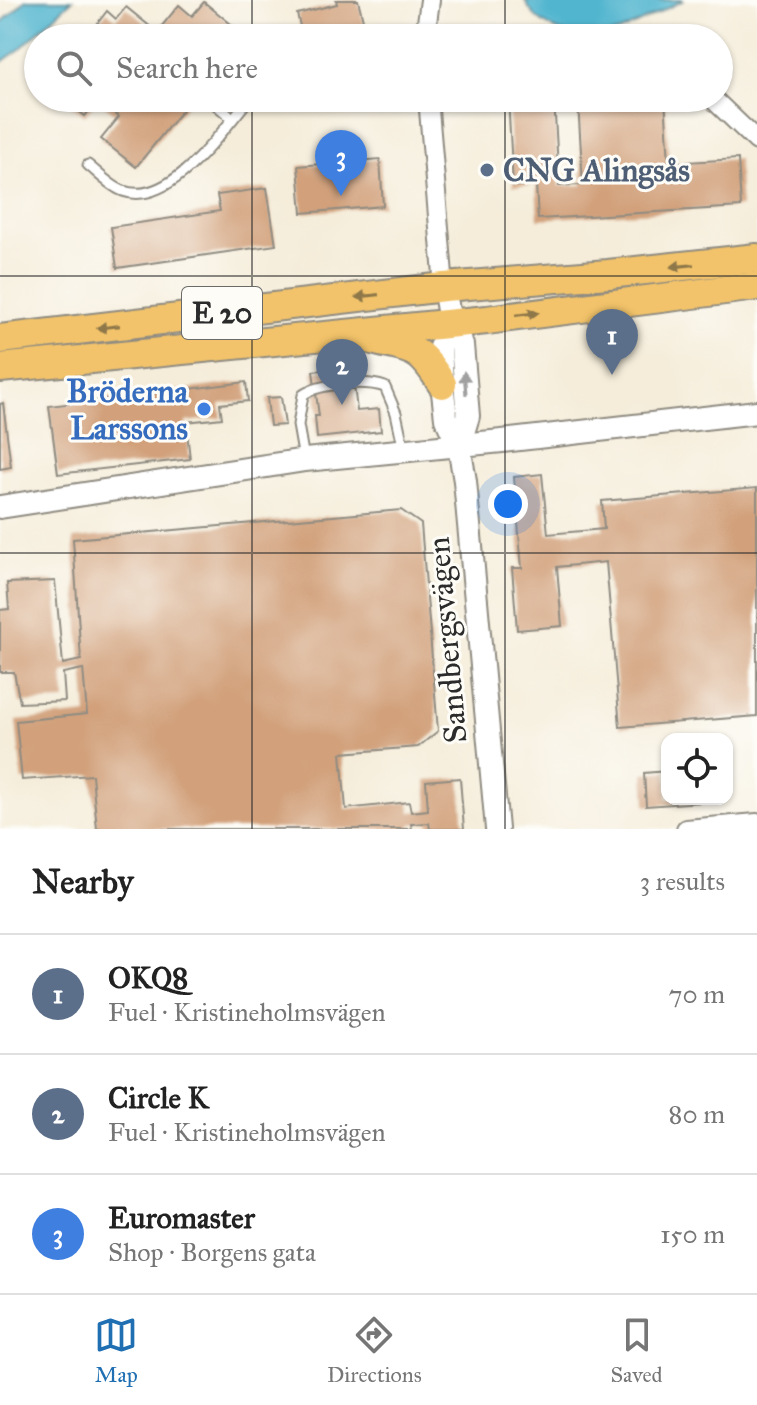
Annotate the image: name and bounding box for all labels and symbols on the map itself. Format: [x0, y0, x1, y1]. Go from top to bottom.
pin: 3 [315, 130, 367, 196]
place label: CNG Alingsås [503, 151, 690, 190]
marker: CNG Alingsås [478, 161, 496, 179]
one-way arrow [669, 259, 694, 272]
road number: E 20 [182, 287, 262, 339]
one-way arrow [354, 290, 379, 303]
one-way arrow [515, 308, 540, 321]
pin: 1 [586, 309, 638, 375]
one-way arrow [95, 320, 120, 333]
pin: 2 [316, 339, 368, 405]
one-way arrow [459, 370, 472, 395]
place label: Bröderna Larssons [67, 372, 189, 448]
marker: Bröderna Larssons [195, 400, 213, 418]
your location [488, 484, 528, 524]
street label: Sandbergsvägen [419, 535, 475, 745]

